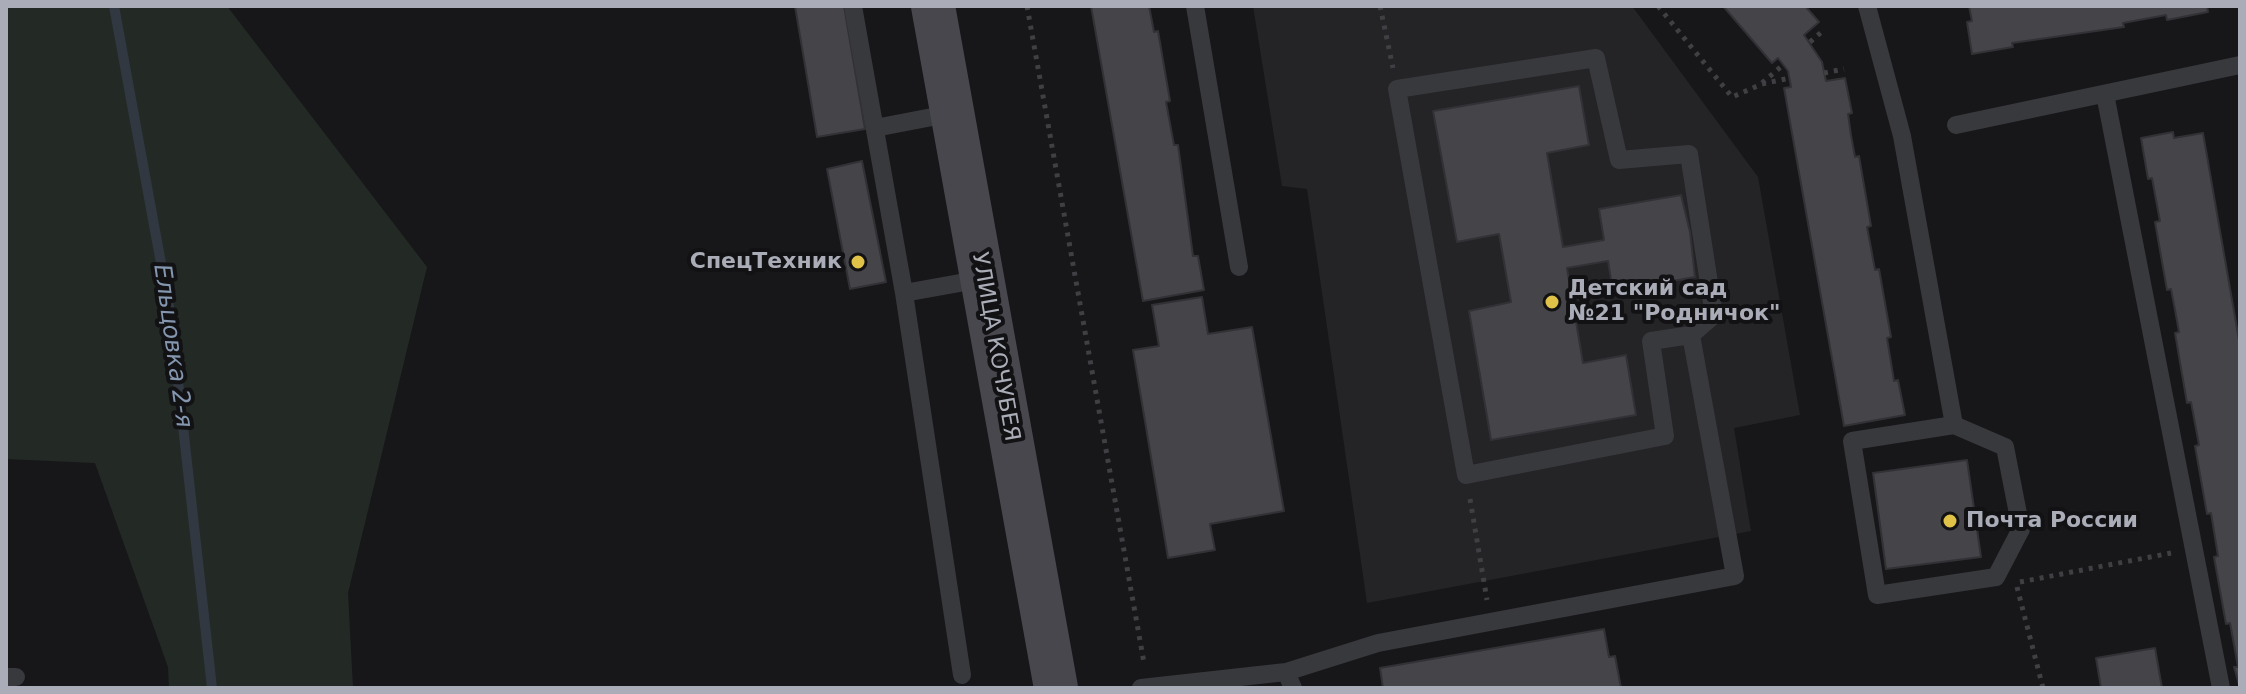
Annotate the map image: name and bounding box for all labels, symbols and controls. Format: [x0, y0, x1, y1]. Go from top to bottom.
place label: СпецТехник [690, 249, 842, 275]
street label: УЛИЦА КОЧУБЕЯ [965, 251, 1025, 443]
marker: СпецТехник [849, 253, 867, 271]
water label: Ельцовка 2-я [146, 262, 198, 430]
place label: Детский сад №21 "Родничок" [1568, 276, 1780, 328]
marker: Детский сад №21 "Родничок" [1543, 293, 1561, 311]
place label: Почта России [1966, 508, 2138, 534]
marker: Почта России [1941, 512, 1959, 530]

